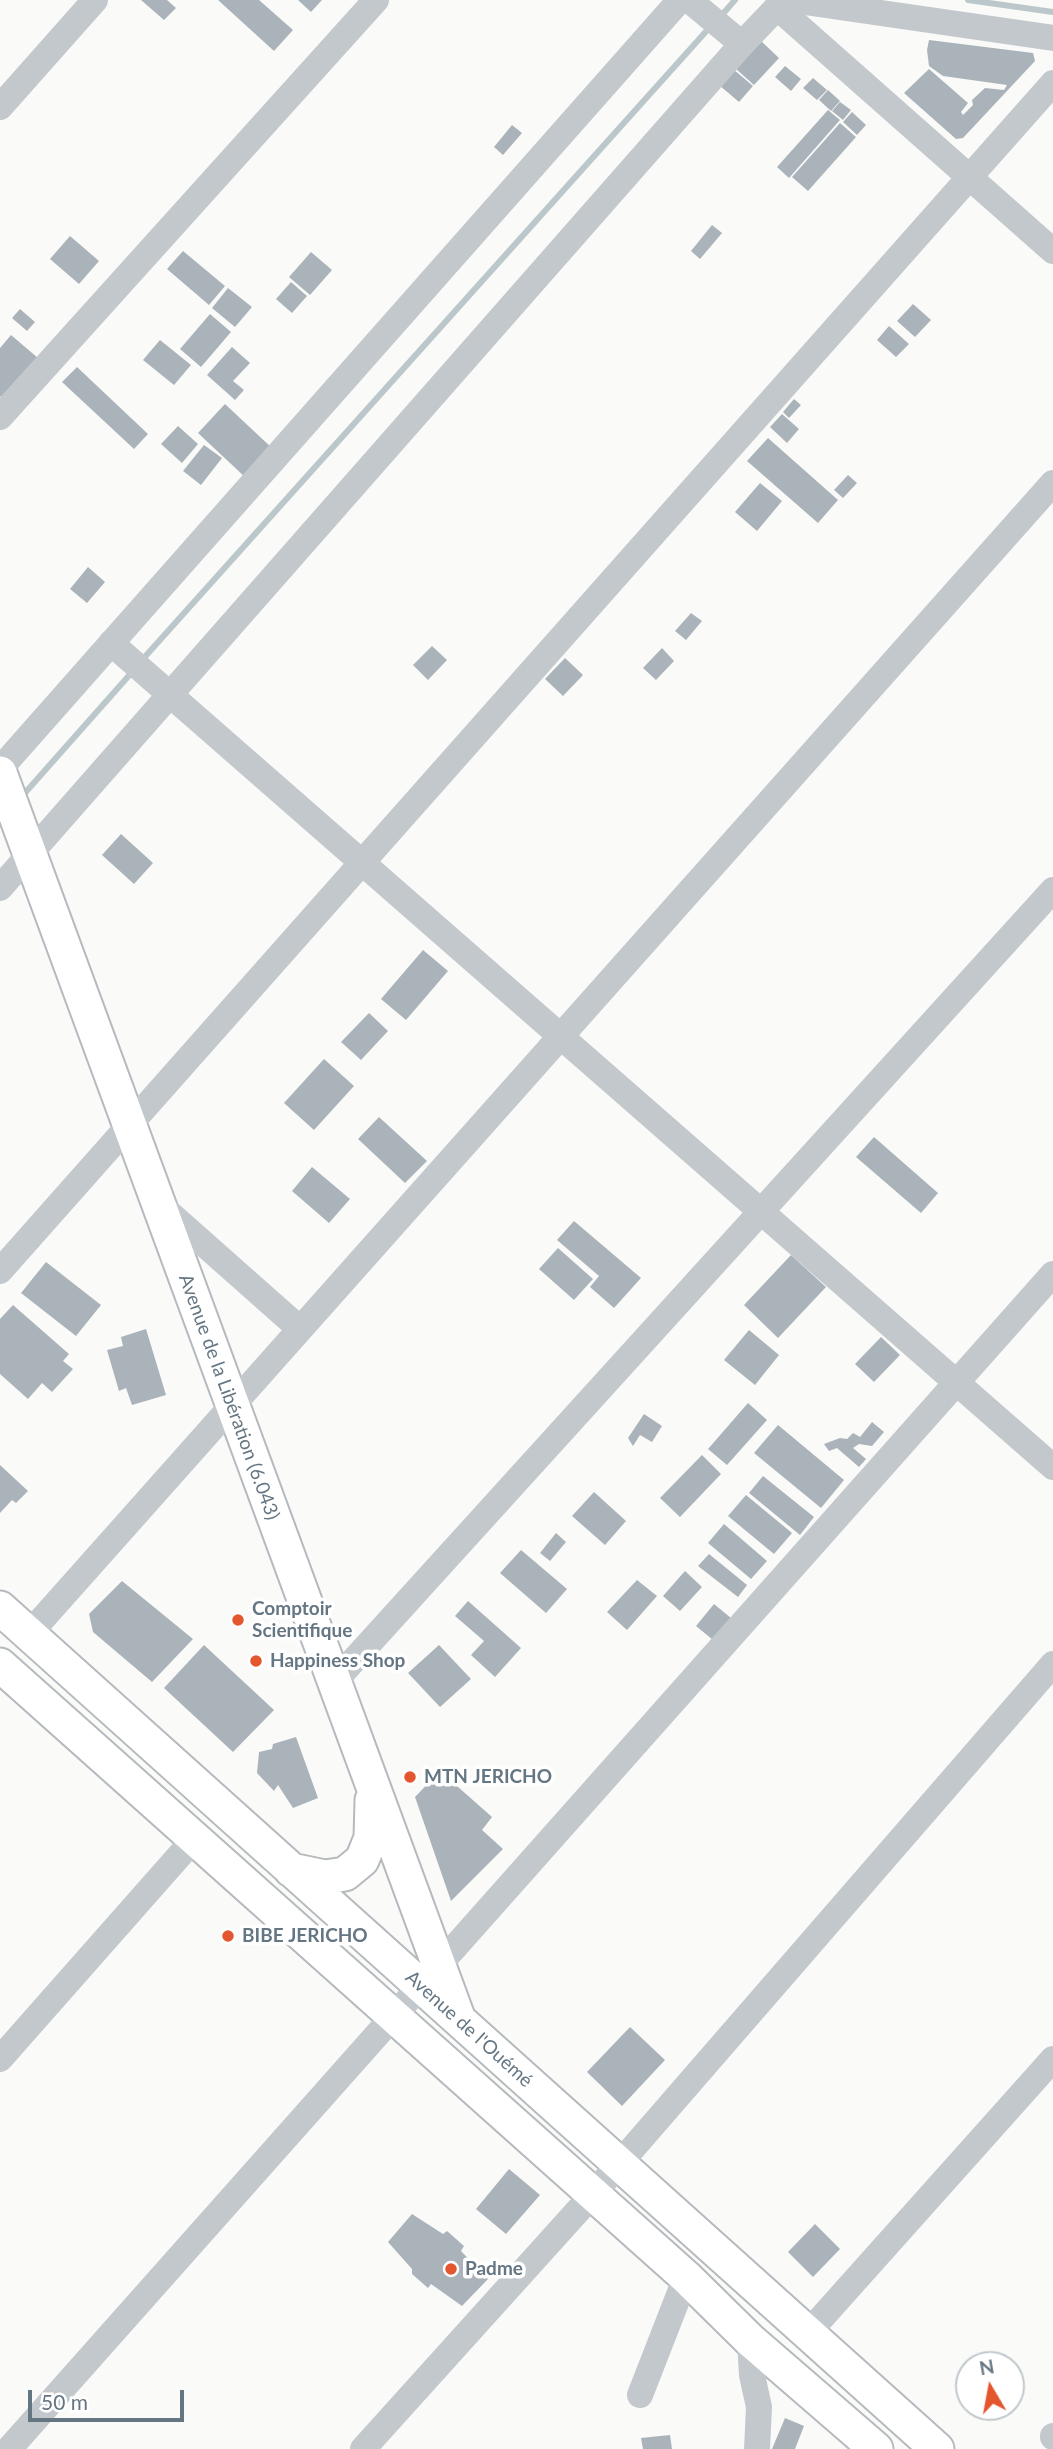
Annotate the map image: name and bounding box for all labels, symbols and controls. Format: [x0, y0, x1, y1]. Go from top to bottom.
street label: Avenue de la Libération (6.043) [174, 1271, 284, 1523]
place label: Comptoir Scientifique [252, 1598, 352, 1642]
marker: Comptoir Scientifique [230, 1612, 246, 1628]
place label: Happiness Shop [270, 1650, 405, 1672]
marker: Happiness Shop [248, 1653, 264, 1669]
place label: MTN JERICHO [424, 1766, 552, 1788]
marker: MTN JERICHO [402, 1769, 418, 1785]
place label: BIBE JERICHO [242, 1925, 368, 1947]
marker: BIBE JERICHO [220, 1928, 236, 1944]
street label: Avenue de l'Ouémé [401, 1966, 537, 2092]
place label: Padme [465, 2258, 523, 2280]
marker: Padme [443, 2261, 459, 2277]
north arrow [955, 2351, 1025, 2421]
text: N [977, 2354, 996, 2379]
scale bar [32, 2376, 187, 2420]
text: 50 m [41, 2389, 88, 2414]

